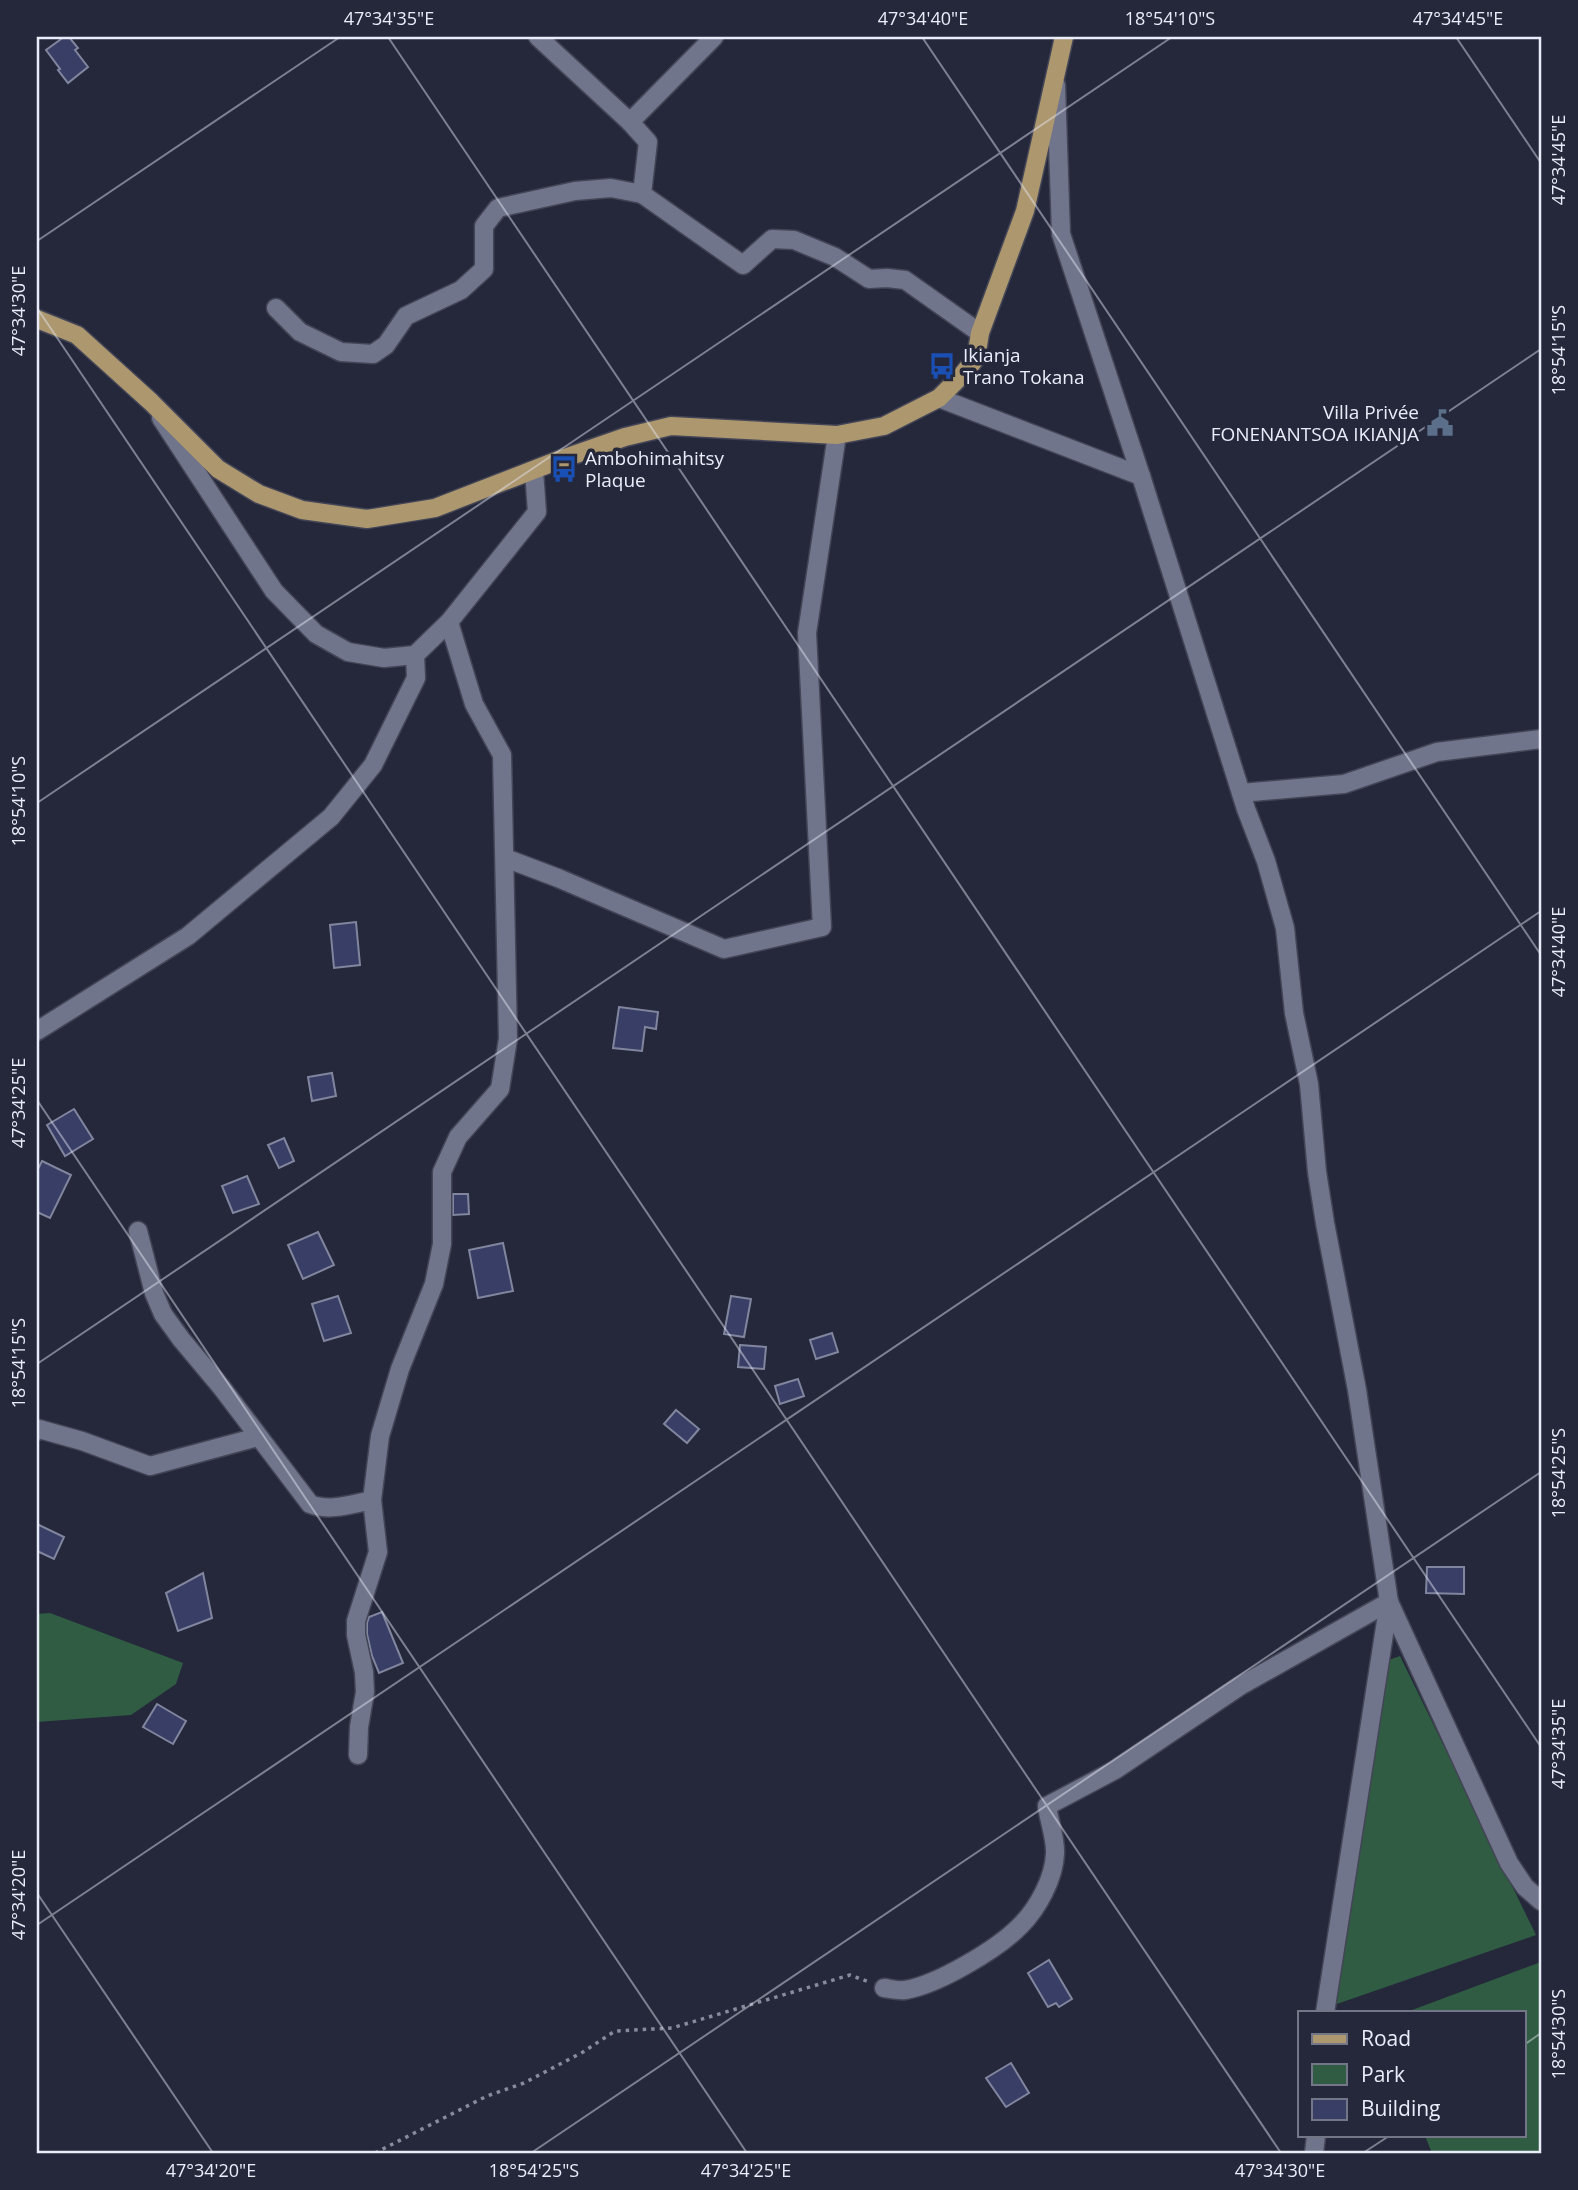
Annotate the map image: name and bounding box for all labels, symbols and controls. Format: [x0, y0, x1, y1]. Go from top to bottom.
text: 47°34'35"E [344, 6, 434, 30]
text: 47°34'40"E [878, 6, 968, 30]
text: 18°54'10"S [1125, 6, 1215, 30]
text: 47°34'45"E [1413, 6, 1503, 30]
text: 47°34'45"E [1546, 115, 1570, 205]
text: 47°34'30"E [6, 266, 30, 356]
text: 18°54'15"S [1546, 305, 1570, 395]
place label: Ikianja Trano Tokana [963, 342, 1084, 390]
bus stop icon: Ikianja Trano Tokana [927, 351, 957, 381]
place label: Villa Privée FONENANTSOA IKIANJA [1211, 399, 1419, 447]
public building icon: Villa Privée FONENANTSOA IKIANJA [1425, 408, 1455, 438]
place label: Ambohimahitsy Plaque [585, 445, 725, 493]
bus stop icon: Ambohimahitsy Plaque [549, 454, 579, 484]
text: 18°54'10"S [6, 756, 30, 846]
text: 47°34'40"E [1546, 907, 1570, 997]
text: 47°34'25"E [6, 1058, 30, 1148]
text: 18°54'15"S [6, 1318, 30, 1408]
text: 18°54'25"S [1546, 1428, 1570, 1518]
text: 47°34'35"E [1546, 1699, 1570, 1789]
text: 47°34'20"E [6, 1850, 30, 1940]
text: 18°54'30"S [1546, 1989, 1570, 2079]
legend [1298, 2011, 1526, 2138]
text: Road [1361, 2024, 1411, 2052]
text: Park [1361, 2060, 1405, 2088]
text: Building [1361, 2094, 1440, 2122]
text: 47°34'20"E [166, 2158, 256, 2182]
text: 18°54'25"S [489, 2158, 579, 2182]
text: 47°34'25"E [701, 2158, 791, 2182]
text: 47°34'30"E [1235, 2158, 1325, 2182]

